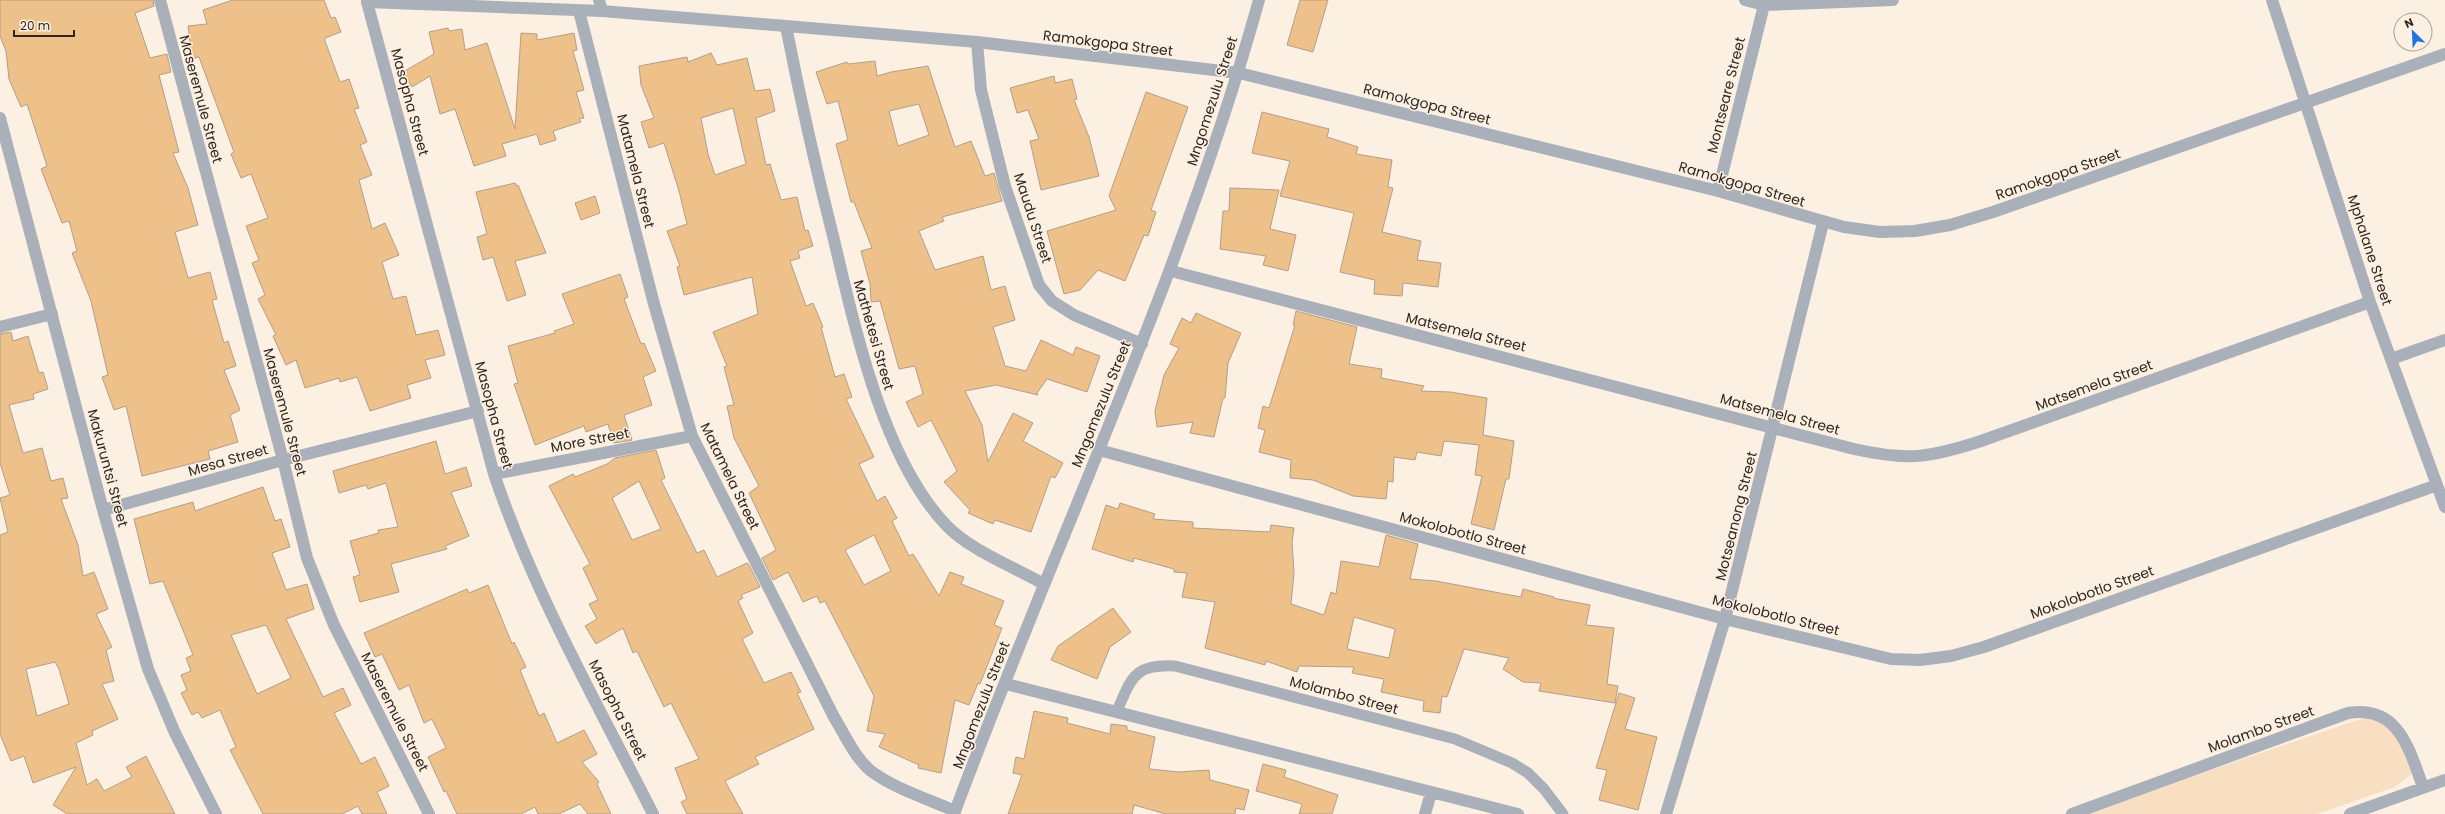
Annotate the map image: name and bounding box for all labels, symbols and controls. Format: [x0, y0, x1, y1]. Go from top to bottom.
scale bar [14, 12, 74, 38]
north arrow [2393, 12, 2433, 52]
text: N [2402, 14, 2416, 32]
text: 20 m [20, 17, 50, 34]
street label: Ramokgopa Street [1042, 25, 1174, 61]
street label: Maseremule Street [174, 33, 228, 165]
street label: Mngomezulu Street [1182, 34, 1242, 168]
street label: Montseare Street [1702, 35, 1750, 155]
street label: Masopha Street [386, 46, 434, 158]
street label: Ramokgopa Street [1361, 78, 1493, 130]
street label: Matamela Street [612, 112, 660, 230]
street label: Ramokgopa Street [1993, 143, 2123, 205]
street label: Ramokgopa Street [1676, 156, 1808, 212]
street label: Maudu Street [1009, 170, 1057, 266]
street label: Mphalane Street [2343, 192, 2397, 308]
street label: Mathetesi Street [849, 278, 899, 392]
street label: Matsemela Street [1404, 307, 1528, 357]
street label: Mngomezulu Street [1066, 338, 1136, 470]
street label: Maseremule Street [258, 346, 312, 478]
street label: Matsemela Street [2033, 355, 2155, 415]
street label: Masopha Street [470, 359, 518, 471]
street label: Matsemela Street [1718, 388, 1842, 440]
street label: Makuruntsi Street [83, 407, 133, 529]
street label: Matamela Street [695, 419, 765, 533]
street label: More Street [549, 423, 631, 457]
street label: Mesa Street [186, 439, 270, 481]
street label: Motseanong Street [1710, 449, 1762, 583]
street label: Mokolobotlo Street [1398, 506, 1528, 560]
street label: Mokolobotlo Street [2027, 560, 2157, 624]
street label: Mokolobotlo Street [1710, 590, 1842, 640]
street label: Mngomezulu Street [947, 638, 1015, 772]
street label: Maseremule Street [356, 649, 434, 775]
street label: Masopha Street [584, 656, 652, 764]
street label: Molambo Street [1288, 671, 1400, 719]
street label: Molambo Street [2205, 701, 2317, 757]

